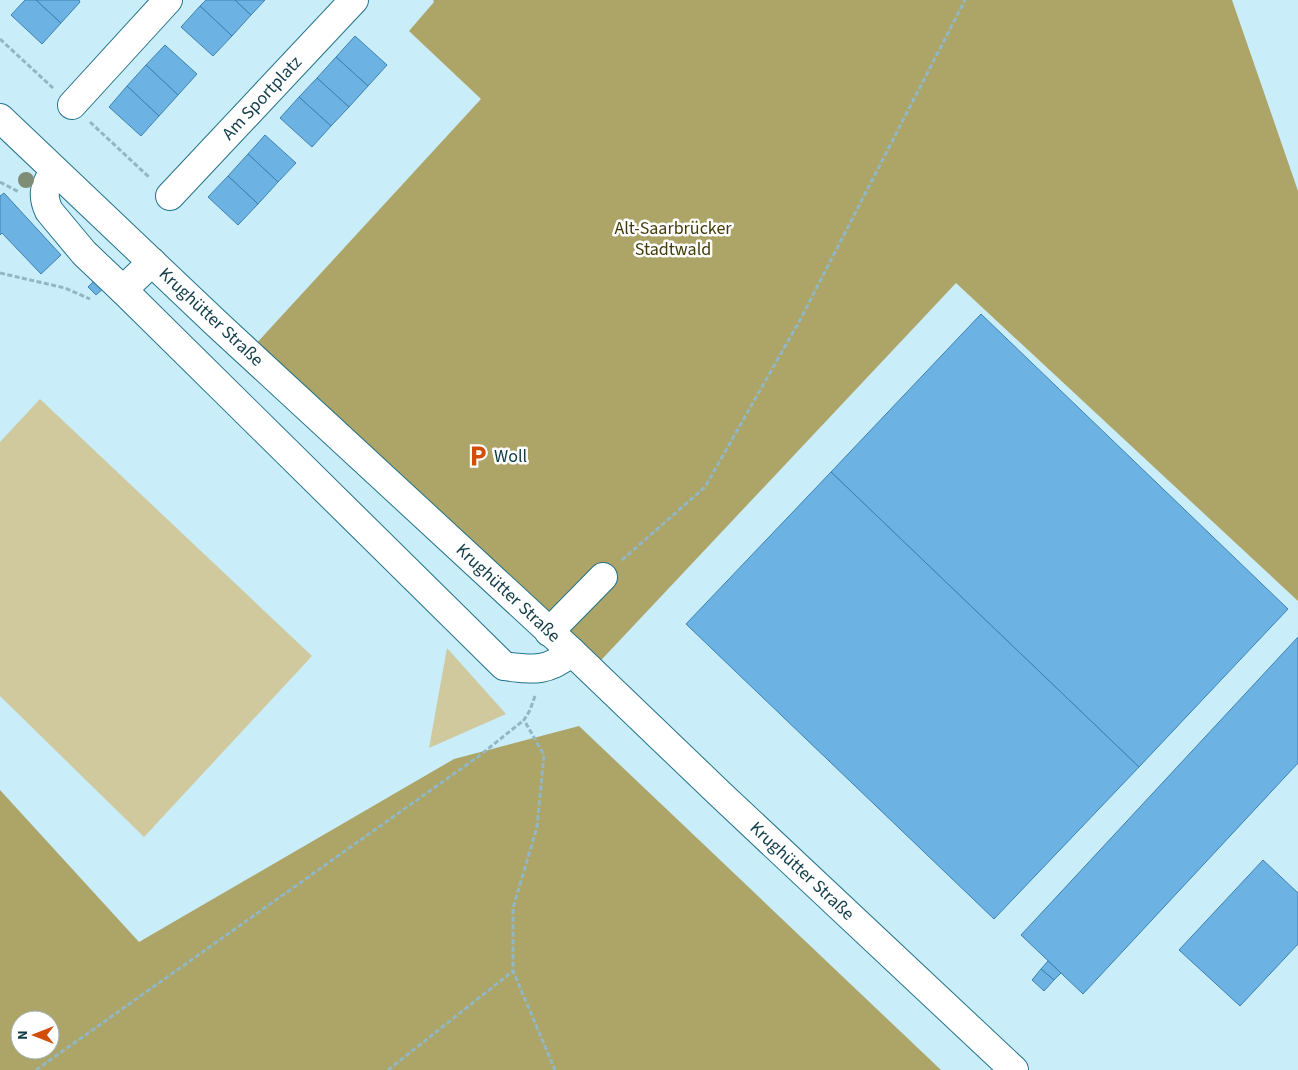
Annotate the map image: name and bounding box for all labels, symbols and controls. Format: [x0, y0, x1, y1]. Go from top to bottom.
street label: Am Sportplatz [216, 50, 308, 146]
park label: Alt-Saarbrücker Stadtwald [614, 216, 732, 262]
street label: Krughütter Straße [153, 262, 269, 372]
parking icon: Woll [465, 443, 491, 469]
place label: Woll [494, 444, 527, 469]
street label: Krughütter Straße [450, 538, 566, 648]
street label: Krughütter Straße [744, 816, 860, 926]
north arrow [10, 1010, 60, 1060]
text: N [13, 1030, 33, 1040]

